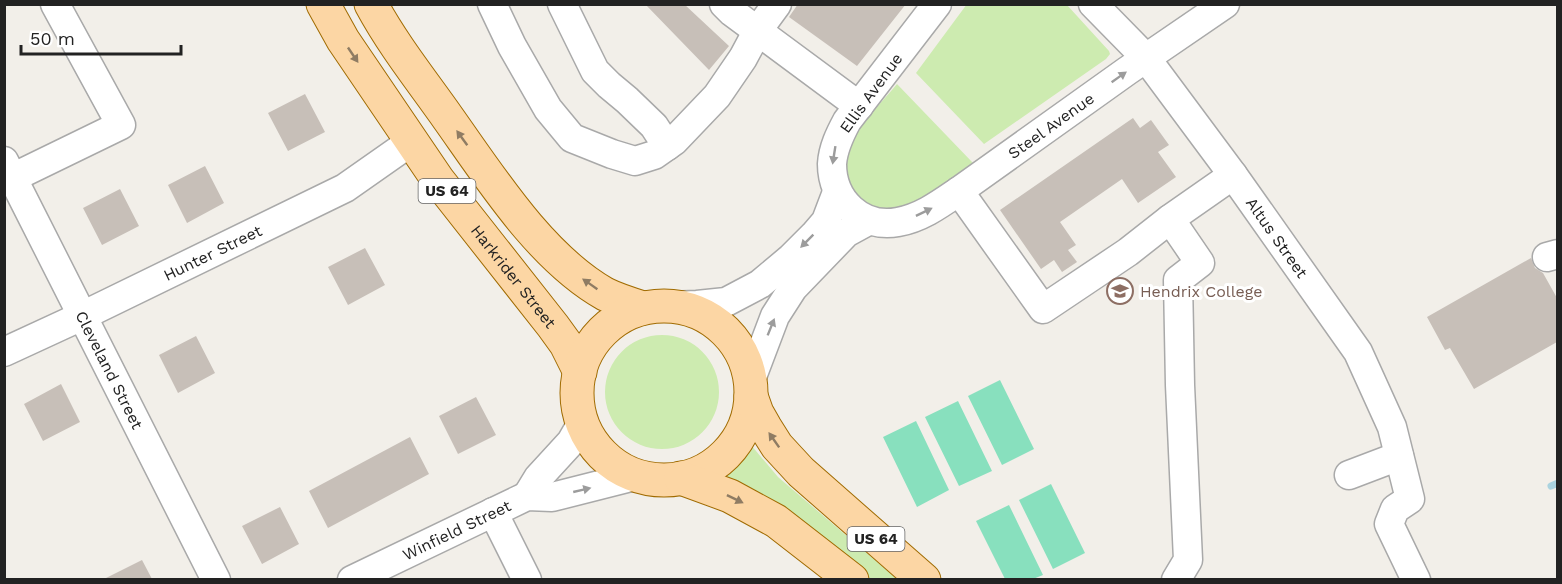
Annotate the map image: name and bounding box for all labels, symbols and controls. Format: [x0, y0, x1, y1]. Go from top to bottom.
scale bar [21, 18, 182, 56]
text: 50 m [30, 28, 75, 49]
one-way arrow [347, 46, 359, 62]
street label: Ellis Avenue [836, 49, 906, 137]
one-way arrow [1110, 71, 1126, 83]
street label: Steel Avenue [1004, 88, 1098, 163]
one-way arrow [457, 130, 469, 146]
one-way arrow [829, 146, 838, 165]
road number: US 64 [418, 179, 476, 203]
street label: Altus Street [1242, 194, 1312, 282]
one-way arrow [915, 208, 933, 218]
street label: Hunter Street [160, 220, 265, 284]
street label: Harkrider Street [467, 221, 561, 332]
one-way arrow [801, 234, 815, 248]
school or university icon: Hendrix College [1105, 276, 1135, 306]
one-way arrow [583, 278, 599, 290]
place label: Hendrix College [1140, 282, 1263, 301]
street label: Cleveland Street [72, 307, 148, 432]
one-way arrow [766, 317, 776, 335]
one-way arrow [768, 433, 780, 449]
one-way arrow [572, 485, 591, 495]
one-way arrow [726, 494, 744, 504]
street label: Winfield Street [399, 496, 514, 564]
road number: US 64 [848, 527, 904, 551]

